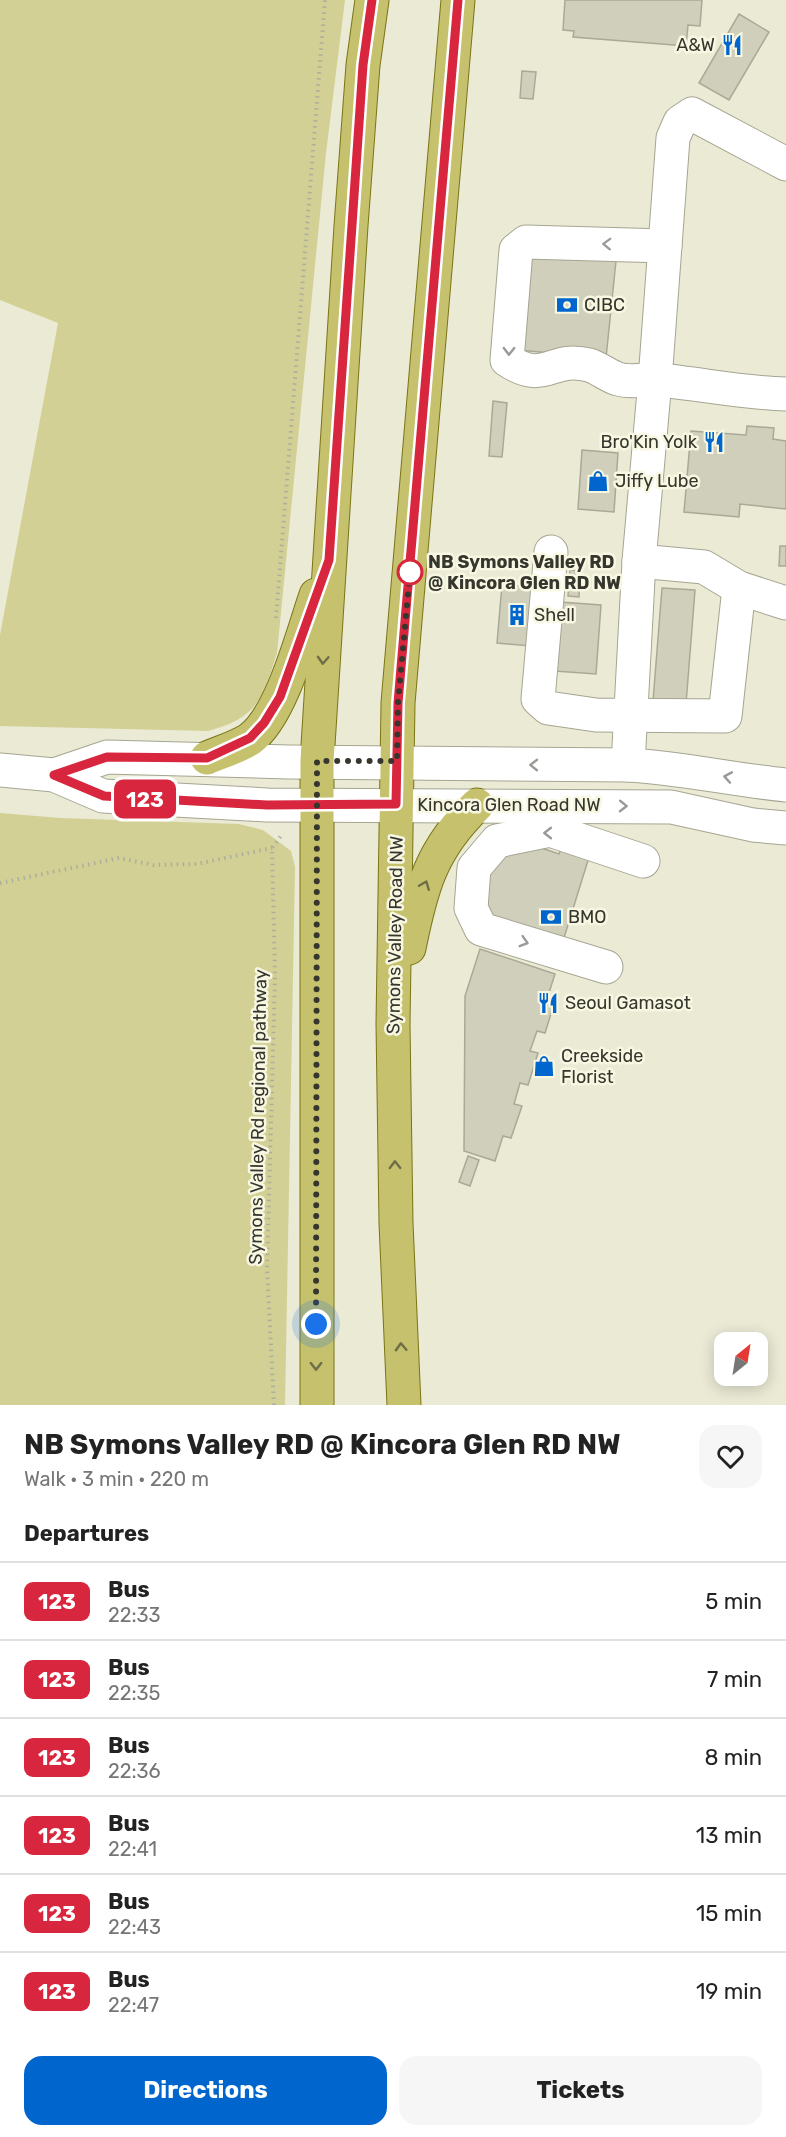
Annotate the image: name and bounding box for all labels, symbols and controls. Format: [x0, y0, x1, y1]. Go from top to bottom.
restaurant icon: A&W [720, 33, 744, 57]
place label: A&W [676, 34, 715, 56]
one-way arrow [602, 238, 611, 250]
bank icon: CIBC [555, 293, 579, 317]
place label: CIBC [584, 294, 625, 316]
one-way arrow [502, 347, 515, 356]
restaurant icon: Bro'Kin Yolk [702, 430, 726, 454]
place label: Bro'Kin Yolk [601, 431, 698, 453]
shop icon: Jiffy Lube [586, 469, 610, 493]
place label: Jiffy Lube [615, 470, 699, 492]
place label: NB Symons Valley RD @ Kincora Glen RD NW [428, 551, 621, 594]
marker: NB Symons Valley RD @ Kincora Glen RD NW [397, 559, 423, 585]
building icon: Shell [505, 603, 529, 627]
place label: Shell [534, 604, 575, 626]
one-way arrow [317, 656, 330, 665]
one-way arrow [530, 759, 539, 772]
one-way arrow [723, 772, 733, 784]
line badge: 123 [110, 780, 180, 818]
text: 123 [126, 787, 164, 812]
street label: Kincora Glen Road NW [417, 794, 601, 816]
one-way arrow [618, 800, 627, 812]
one-way arrow [543, 827, 552, 839]
street label: Symons Valley Road NW [382, 836, 408, 1034]
one-way arrow [418, 880, 430, 891]
bank icon: BMO [539, 905, 563, 929]
place label: BMO [568, 906, 607, 928]
one-way arrow [518, 935, 529, 947]
street label: Symons Valley Rd regional pathway [244, 969, 272, 1265]
restaurant icon: Seoul Gamasot [536, 991, 560, 1015]
place label: Seoul Gamasot [565, 992, 691, 1014]
place label: Creekside Florist [561, 1045, 643, 1088]
shop icon: Creekside Florist [532, 1054, 556, 1078]
one-way arrow [389, 1160, 401, 1169]
your location [301, 1309, 331, 1339]
north arrow [714, 1332, 768, 1386]
map controls [714, 1332, 768, 1386]
one-way arrow [395, 1342, 408, 1351]
one-way arrow [310, 1361, 322, 1370]
button: heart [699, 1425, 762, 1488]
text: NB Symons Valley RD @ Kincora Glen RD NW [24, 1428, 620, 1461]
text: Walk · 3 min · 220 m [24, 1467, 209, 1491]
text: Departures [24, 1520, 149, 1547]
text: Bus [108, 1576, 150, 1603]
text: 5 min [705, 1588, 762, 1615]
text: 123 [38, 1589, 76, 1614]
text: 22:33 [108, 1603, 161, 1627]
text: Bus [108, 1654, 150, 1681]
text: 7 min [707, 1666, 762, 1693]
text: 123 [38, 1667, 76, 1692]
text: 22:35 [108, 1681, 161, 1705]
text: Bus [108, 1732, 150, 1759]
text: 8 min [704, 1744, 762, 1771]
text: 123 [38, 1745, 76, 1770]
text: 22:36 [108, 1759, 161, 1783]
text: Bus [108, 1810, 150, 1837]
text: 13 min [696, 1822, 762, 1849]
text: 123 [38, 1823, 76, 1848]
text: 22:41 [108, 1837, 157, 1861]
text: Bus [108, 1888, 150, 1915]
text: 15 min [696, 1900, 762, 1927]
text: 123 [38, 1901, 76, 1926]
text: 22:43 [108, 1915, 161, 1939]
text: Bus [108, 1966, 150, 1993]
text: 19 min [696, 1978, 762, 2005]
text: 123 [38, 1979, 76, 2004]
text: 22:47 [108, 1993, 159, 2017]
button: Directions [24, 2056, 387, 2125]
button: Tickets [399, 2056, 762, 2125]

